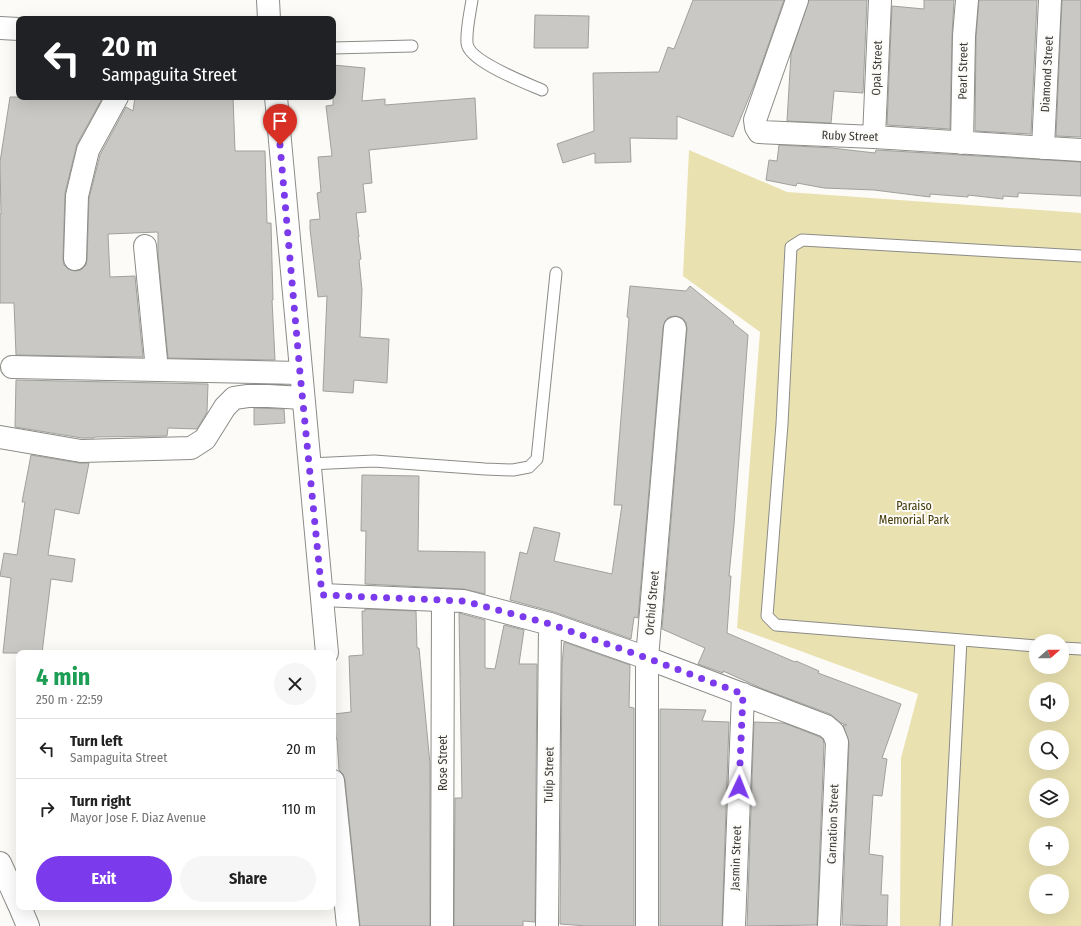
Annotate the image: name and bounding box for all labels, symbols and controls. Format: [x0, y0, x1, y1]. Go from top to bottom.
text: 20 m [102, 30, 157, 63]
icon: left [36, 32, 88, 84]
street label: Diamond Street [1038, 35, 1056, 113]
street label: Opal Street [869, 40, 885, 96]
street label: Pearl Street [956, 42, 971, 100]
text: Sampaguita Street [102, 64, 237, 86]
pin [263, 104, 297, 145]
icon: arrive [269, 110, 291, 132]
street label: Ruby Street [821, 128, 879, 144]
park label: Paraiso Memorial Park [879, 499, 950, 527]
street label: Orchid Street [642, 570, 662, 636]
north arrow [1029, 634, 1069, 674]
map controls [1029, 634, 1069, 914]
text: 4 min [36, 663, 90, 691]
button: close [274, 663, 316, 705]
button: sound [1029, 682, 1069, 722]
text: 250 m · 22:59 [36, 692, 103, 707]
button: search [1029, 730, 1069, 770]
text: Turn left [70, 732, 123, 750]
street label: Rose Street [436, 735, 450, 791]
icon: left [36, 738, 58, 760]
text: 20 m [287, 740, 316, 758]
street label: Tulip Street [542, 747, 556, 803]
text: Sampaguita Street [70, 750, 167, 765]
position arrow [718, 766, 760, 808]
button: layers [1029, 778, 1069, 818]
street label: Carnation Street [825, 784, 841, 864]
text: Turn right [70, 792, 131, 810]
icon: right [36, 798, 58, 820]
text: 110 m [282, 800, 316, 818]
text: Mayor Jose F. Diaz Avenue [70, 810, 206, 825]
street label: Jasmin Street [728, 825, 744, 891]
button: + [1029, 826, 1069, 866]
button: Exit [36, 856, 172, 902]
button: Share [180, 856, 316, 902]
button: − [1029, 874, 1069, 914]

